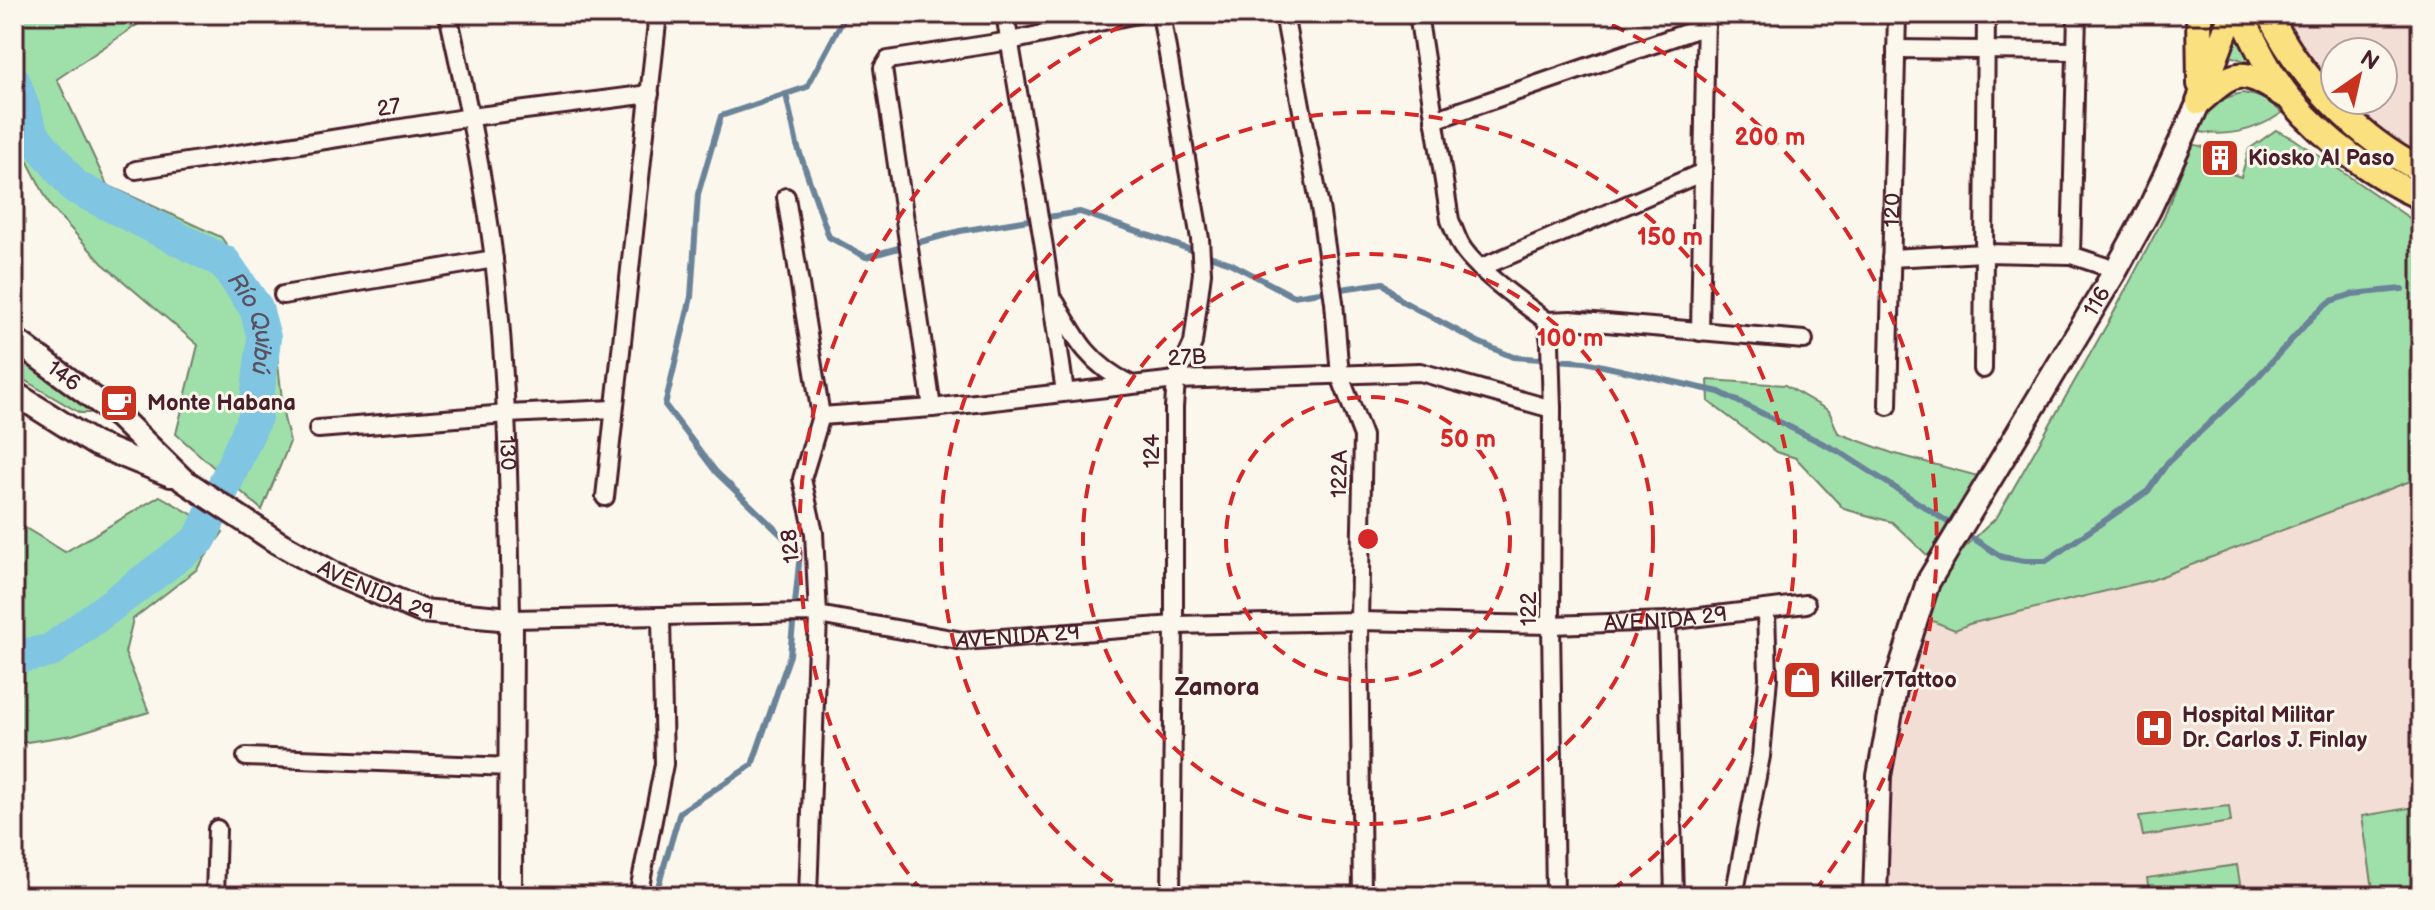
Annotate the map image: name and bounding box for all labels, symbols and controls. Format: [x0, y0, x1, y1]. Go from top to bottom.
north arrow [2319, 36, 2399, 116]
text: N [2355, 45, 2384, 76]
street label: 27 [375, 93, 403, 123]
text: 200 m [1735, 123, 1805, 152]
building icon: Kiosko Al Paso [2199, 137, 2241, 179]
place label: Kiosko Al Paso [2248, 145, 2395, 172]
street label: 120 [1879, 192, 1906, 228]
text: 150 m [1637, 223, 1703, 252]
water label: Río Quibú [221, 267, 279, 376]
street label: 116 [2078, 282, 2116, 322]
text: 100 m [1537, 324, 1603, 353]
street label: 27B [1167, 344, 1207, 372]
street label: 146 [42, 355, 86, 397]
cafe icon: Monte Habana [98, 382, 140, 424]
place label: Monte Habana [147, 390, 296, 417]
text: 50 m [1440, 425, 1496, 454]
street label: 124 [1139, 433, 1166, 468]
street label: 130 [493, 435, 522, 471]
street label: 122A [1326, 449, 1354, 498]
centre of rings [1354, 525, 1382, 553]
street label: 128 [776, 528, 806, 564]
street label: AVENIDA 29 [313, 554, 435, 625]
street label: 122 [1516, 592, 1543, 626]
street label: AVENIDA 29 [1604, 600, 1729, 637]
street label: AVENIDA 29 [954, 619, 1081, 656]
shop icon: Killer7Tattoo [1781, 659, 1823, 701]
place label: Killer7Tattoo [1830, 667, 1957, 694]
district label: Zamora [1174, 673, 1260, 702]
place label: Hospital Militar Dr. Carlos J. Finlay [2182, 702, 2367, 754]
hospital icon: Hospital Militar Dr. Carlos J. Finlay [2133, 707, 2175, 749]

